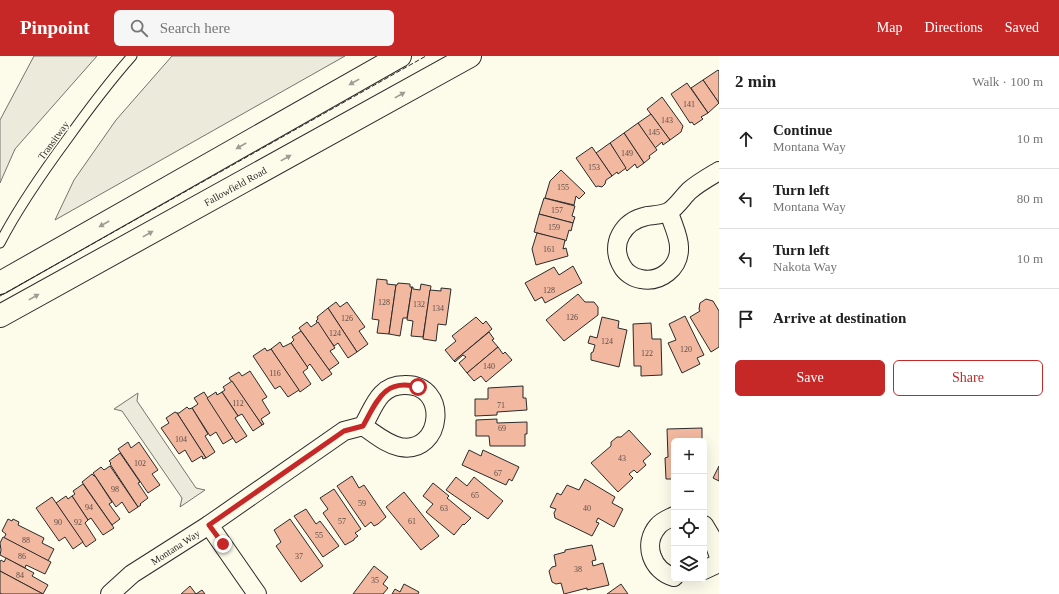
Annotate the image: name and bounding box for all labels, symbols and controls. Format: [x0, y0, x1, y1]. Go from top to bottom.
search box [114, 10, 394, 46]
text: Pinpoint [20, 17, 90, 38]
icon: search [128, 17, 150, 39]
text: Search here [160, 20, 230, 36]
text: Map [877, 20, 902, 35]
text: Directions [924, 20, 983, 35]
text: Saved [1005, 20, 1039, 35]
text: 2 min [735, 72, 776, 91]
text: Walk · 100 m [972, 74, 1043, 89]
one-way arrow [348, 79, 360, 85]
one-way arrow [394, 91, 406, 98]
house number: 141 [683, 100, 695, 109]
house number: 143 [661, 116, 673, 125]
street label: Transitway [36, 119, 71, 162]
text: Continue [773, 122, 832, 138]
house number: 145 [648, 128, 660, 137]
icon: ahead [735, 128, 757, 150]
text: 10 m [1017, 131, 1043, 146]
text: Montana Way [773, 139, 846, 154]
one-way arrow [235, 143, 247, 150]
house number: 149 [621, 149, 633, 158]
one-way arrow [280, 154, 292, 161]
house number: 153 [588, 163, 600, 172]
street label: Fallowfield Road [202, 165, 268, 208]
text: Turn left [773, 182, 830, 198]
house number: 155 [557, 183, 569, 192]
icon: left [735, 188, 757, 210]
text: 80 m [1017, 191, 1043, 206]
text: Montana Way [773, 199, 846, 214]
house number: 157 [551, 206, 563, 215]
one-way arrow [98, 221, 109, 228]
house number: 159 [548, 223, 560, 232]
one-way arrow [142, 231, 154, 237]
text: Turn left [773, 242, 830, 258]
house number: 161 [543, 245, 555, 254]
icon: left [735, 248, 757, 270]
text: 10 m [1017, 251, 1043, 266]
text: Nakota Way [773, 259, 837, 274]
house number: 128 [543, 286, 555, 295]
one-way arrow [28, 293, 40, 300]
house number: 128 [378, 298, 390, 307]
house number: 132 [413, 300, 425, 309]
house number: 134 [432, 304, 444, 313]
icon: arrive [735, 308, 757, 330]
text: Arrive at destination [773, 310, 906, 326]
house number: 126 [566, 313, 578, 322]
house number: 126 [341, 314, 353, 323]
house number: 124 [329, 329, 341, 338]
house number: 124 [601, 337, 613, 346]
house number: 120 [680, 345, 692, 354]
house number: 122 [641, 349, 653, 358]
button: Save [735, 360, 885, 396]
button: Share [893, 360, 1043, 396]
house number: 140 [483, 362, 495, 371]
house number: 116 [269, 369, 281, 378]
route start [409, 378, 427, 396]
house number: 112 [232, 399, 244, 408]
house number: 71 [497, 401, 505, 410]
house number: 69 [498, 424, 506, 433]
house number: 104 [175, 435, 187, 444]
map controls [671, 438, 707, 582]
button: + [671, 438, 707, 474]
house number: 43 [618, 454, 626, 463]
house number: 102 [134, 459, 146, 468]
house number: 67 [494, 469, 502, 478]
button: − [671, 474, 707, 510]
house number: 98 [111, 485, 119, 494]
house number: 65 [471, 491, 479, 500]
house number: 59 [358, 499, 366, 508]
house number: 94 [85, 503, 93, 512]
house number: 63 [440, 504, 448, 513]
house number: 40 [583, 504, 591, 513]
button: locate [671, 510, 707, 546]
house number: 57 [338, 517, 346, 526]
house number: 61 [408, 517, 416, 526]
house number: 90 [54, 518, 62, 527]
house number: 92 [74, 518, 82, 527]
street label: Montana Way [149, 528, 202, 567]
house number: 55 [315, 531, 323, 540]
route end [214, 535, 232, 553]
house number: 88 [22, 536, 30, 545]
button: layers [671, 546, 707, 582]
house number: 86 [18, 552, 26, 561]
house number: 37 [295, 552, 303, 561]
house number: 38 [574, 565, 582, 574]
house number: 84 [16, 571, 24, 580]
house number: 35 [371, 576, 379, 585]

